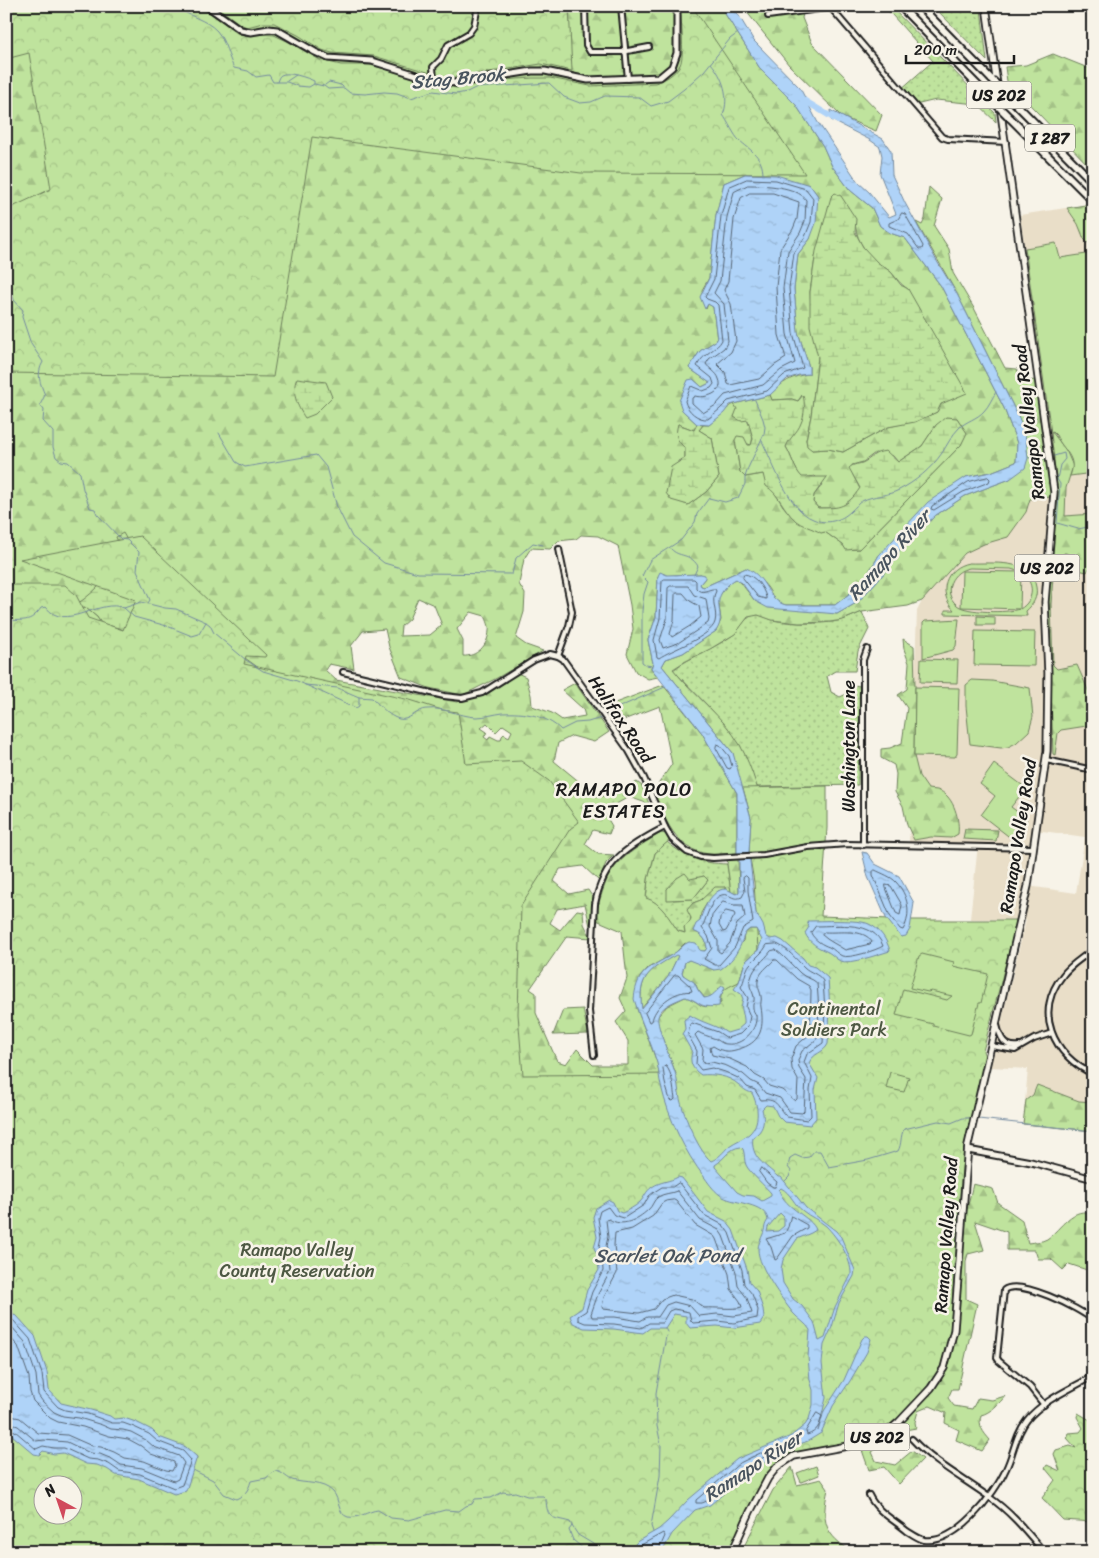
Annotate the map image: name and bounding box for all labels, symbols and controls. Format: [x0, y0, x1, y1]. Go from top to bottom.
scale bar [906, 32, 1014, 64]
text: 200 m [914, 37, 958, 63]
water label: Stag Brook [410, 57, 509, 99]
road number: US 202 [966, 82, 1032, 108]
road number: I 287 [1025, 125, 1075, 152]
street label: Ramapo Valley Road [1003, 341, 1054, 502]
water label: Ramapo River [839, 500, 941, 608]
road number: US 202 [1014, 554, 1080, 582]
street label: Halifax Road [579, 668, 663, 771]
street label: Washington Lane [833, 680, 865, 812]
street label: Ramapo Valley Road [990, 755, 1046, 916]
district label: RAMAPO POLO ESTATES [556, 773, 692, 828]
park label: Continental Soldiers Park [781, 993, 887, 1046]
street label: Ramapo Valley Road [925, 1154, 968, 1314]
park label: Ramapo Valley County Reservation [219, 1234, 375, 1287]
water label: Scarlet Oak Pond [594, 1239, 745, 1272]
water label: Ramapo River [697, 1420, 812, 1511]
road number: US 202 [844, 1424, 910, 1450]
north arrow [32, 1476, 82, 1526]
text: N [37, 1478, 62, 1504]

